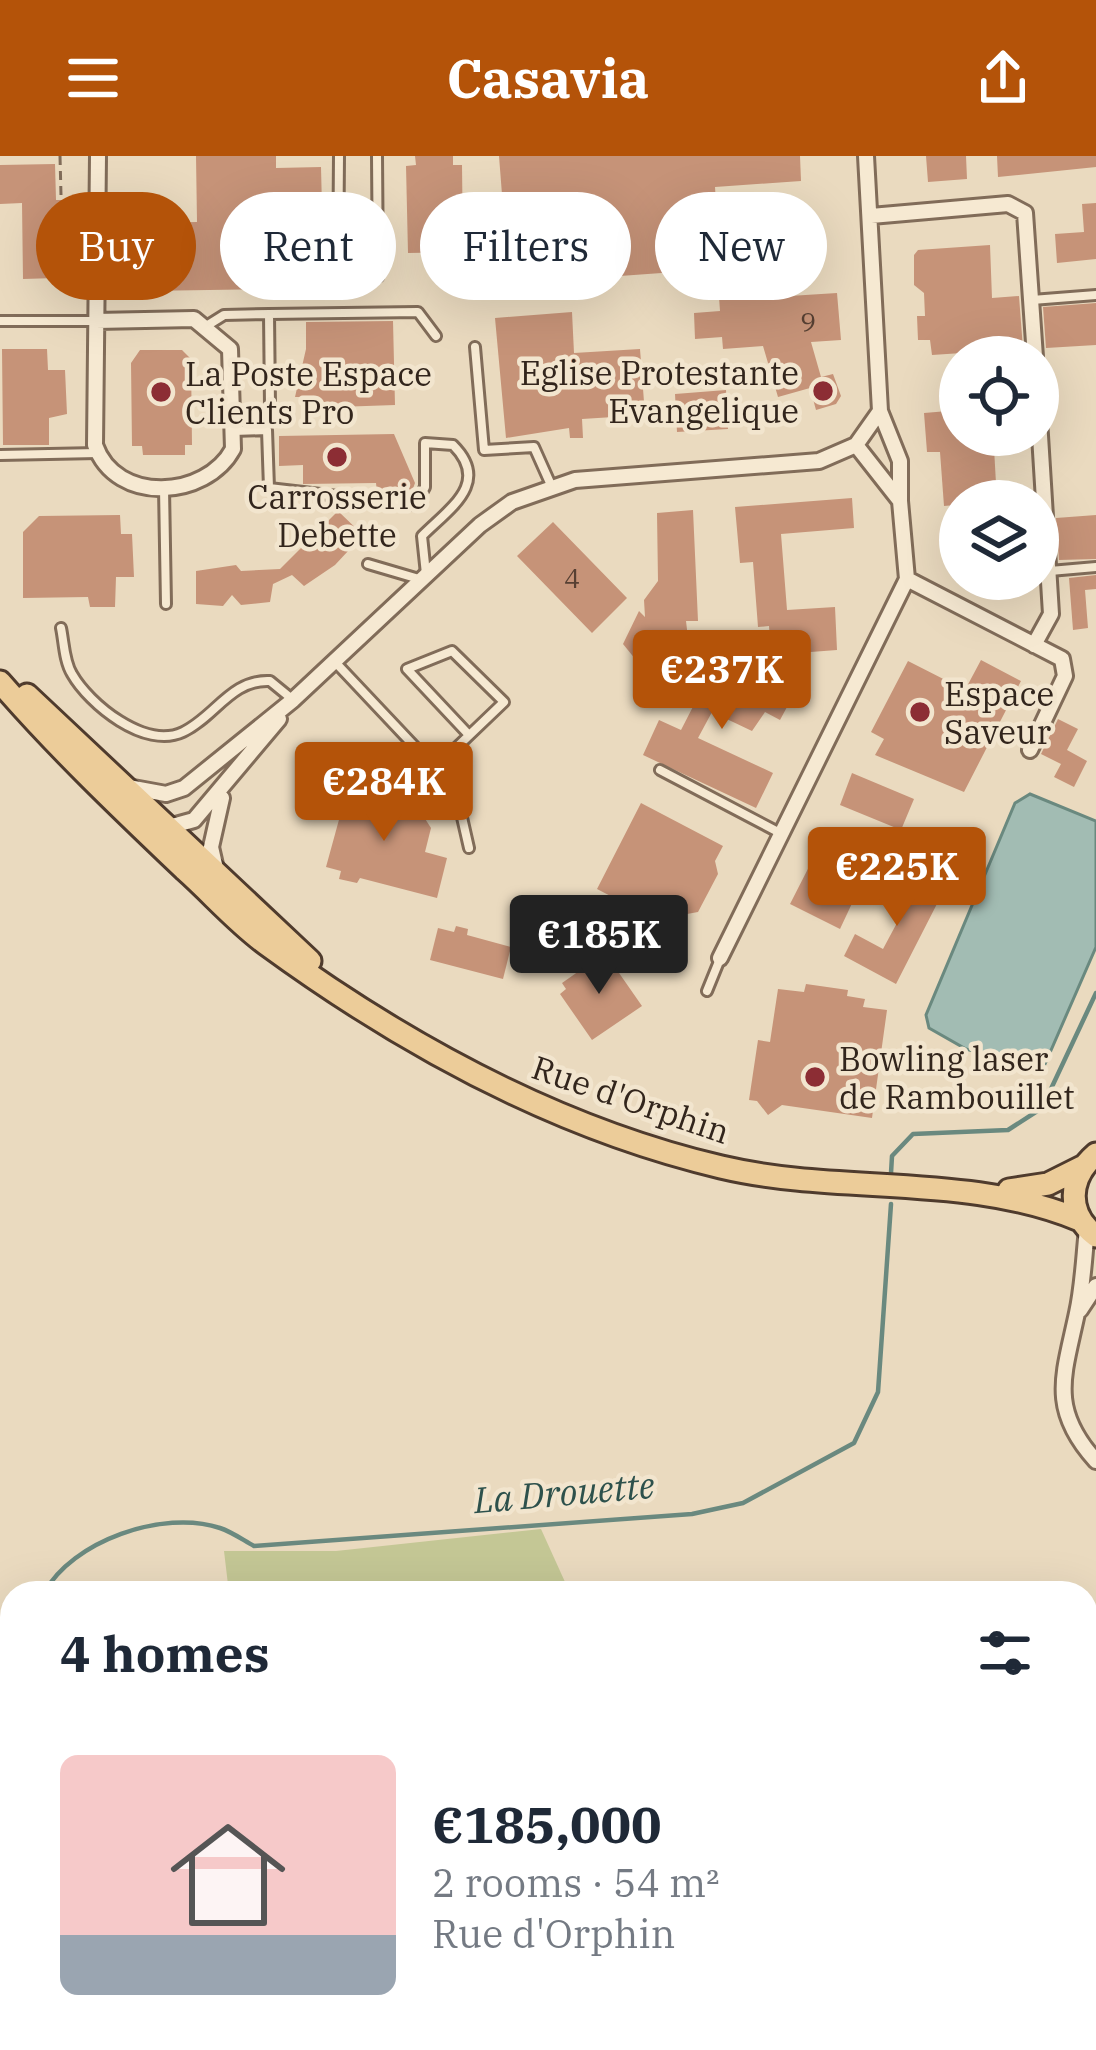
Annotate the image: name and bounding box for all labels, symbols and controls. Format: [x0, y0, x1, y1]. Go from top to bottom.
text: Casavia [447, 43, 649, 113]
icon: menu [60, 45, 126, 111]
icon: share [970, 45, 1036, 111]
chip: Buy [36, 192, 196, 300]
chip: Rent [220, 192, 396, 300]
chip: Filters [420, 192, 631, 300]
chip: New [655, 192, 827, 300]
house number: 9 [800, 304, 816, 339]
map controls [939, 336, 1059, 600]
button: locate [939, 336, 1059, 456]
place label: Eglise Protestante Evangelique [520, 351, 799, 432]
place label: La Poste Espace Clients Pro [185, 352, 432, 433]
marker: Eglise Protestante Evangelique [810, 378, 836, 404]
marker: La Poste Espace Clients Pro [148, 379, 174, 405]
marker: Carrosserie Debette [324, 444, 350, 470]
place label: Carrosserie Debette [247, 475, 427, 556]
button: layers [939, 480, 1059, 600]
house number: 4 [564, 560, 580, 595]
pin: €237K [638, 630, 806, 732]
text: €237K [660, 643, 784, 694]
place label: Espace Saveur [944, 672, 1054, 753]
marker: Espace Saveur [907, 699, 933, 725]
pin: €284K [300, 742, 468, 844]
text: €284K [322, 755, 446, 806]
pin: €225K [813, 827, 981, 929]
text: €225K [835, 840, 959, 891]
pin: €185K [515, 895, 683, 997]
text: €185K [537, 908, 661, 959]
place label: Bowling laser de Rambouillet [839, 1037, 1075, 1118]
street label: Rue d'Orphin [527, 1045, 735, 1153]
marker: Bowling laser de Rambouillet [802, 1064, 828, 1090]
water label: La Drouette [471, 1461, 656, 1523]
text: 4 homes [60, 1620, 270, 1686]
icon: filters [972, 1620, 1038, 1686]
text: €185,000 [432, 1791, 662, 1857]
icon: home [156, 1803, 300, 1947]
text: 2 rooms · 54 m² [432, 1857, 720, 1908]
text: Rue d'Orphin [432, 1908, 675, 1959]

